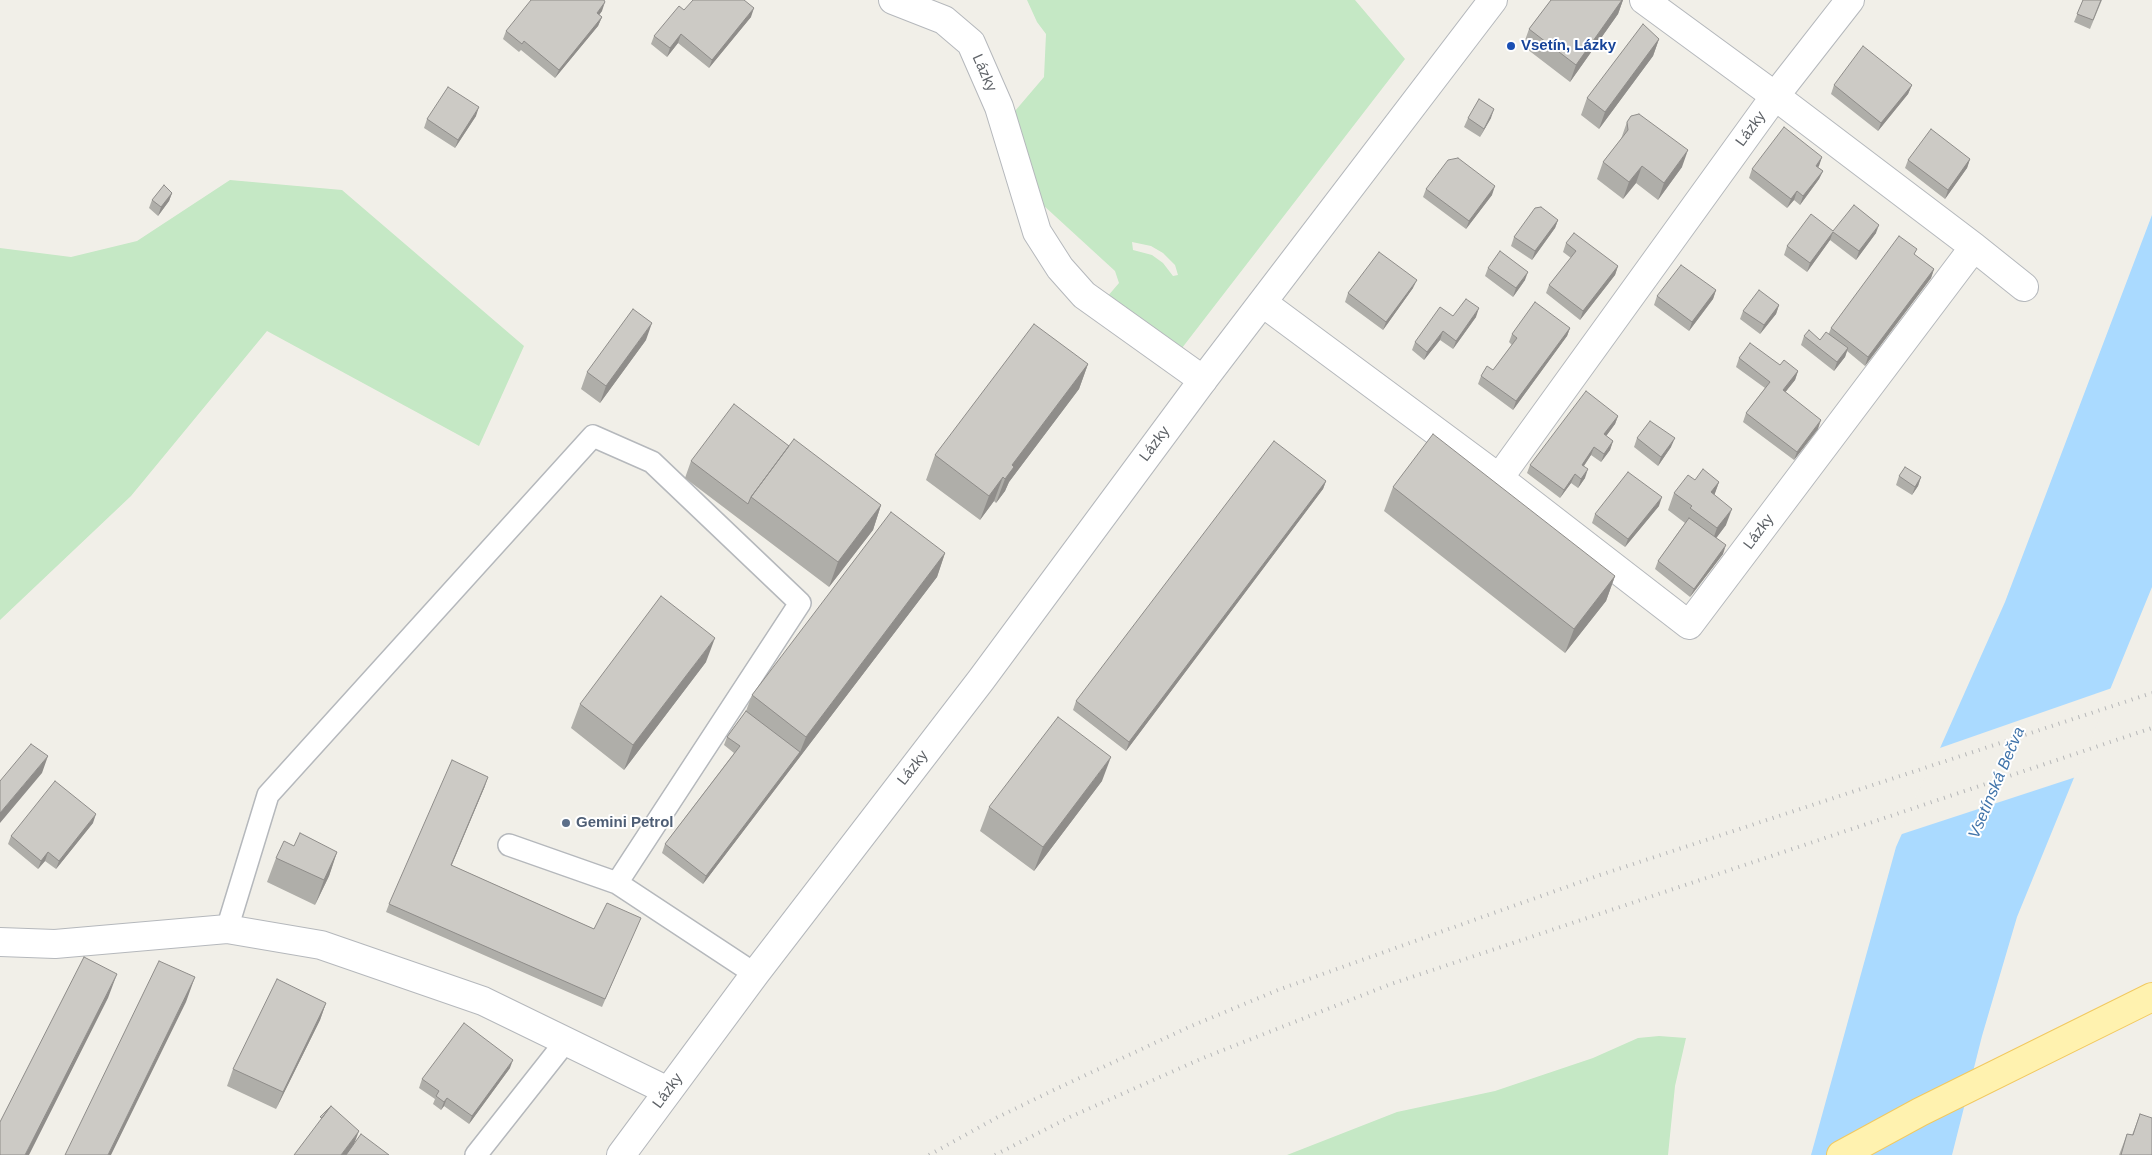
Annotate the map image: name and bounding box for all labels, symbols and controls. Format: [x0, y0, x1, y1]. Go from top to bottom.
place label: Vsetín, Lázky [1521, 37, 1616, 55]
marker: Vsetín, Lázky [1505, 40, 1517, 52]
street label: Lázky [968, 51, 1000, 95]
street label: Lázky [1732, 108, 1770, 150]
street label: Lázky [1136, 423, 1174, 465]
street label: Lázky [1740, 511, 1778, 553]
water label: Vsetínská Bečva [1965, 724, 2029, 842]
street label: Lázky [894, 747, 932, 789]
place label: Gemini Petrol [576, 814, 674, 832]
marker: Gemini Petrol [560, 817, 572, 829]
street label: Lázky [649, 1070, 687, 1112]

